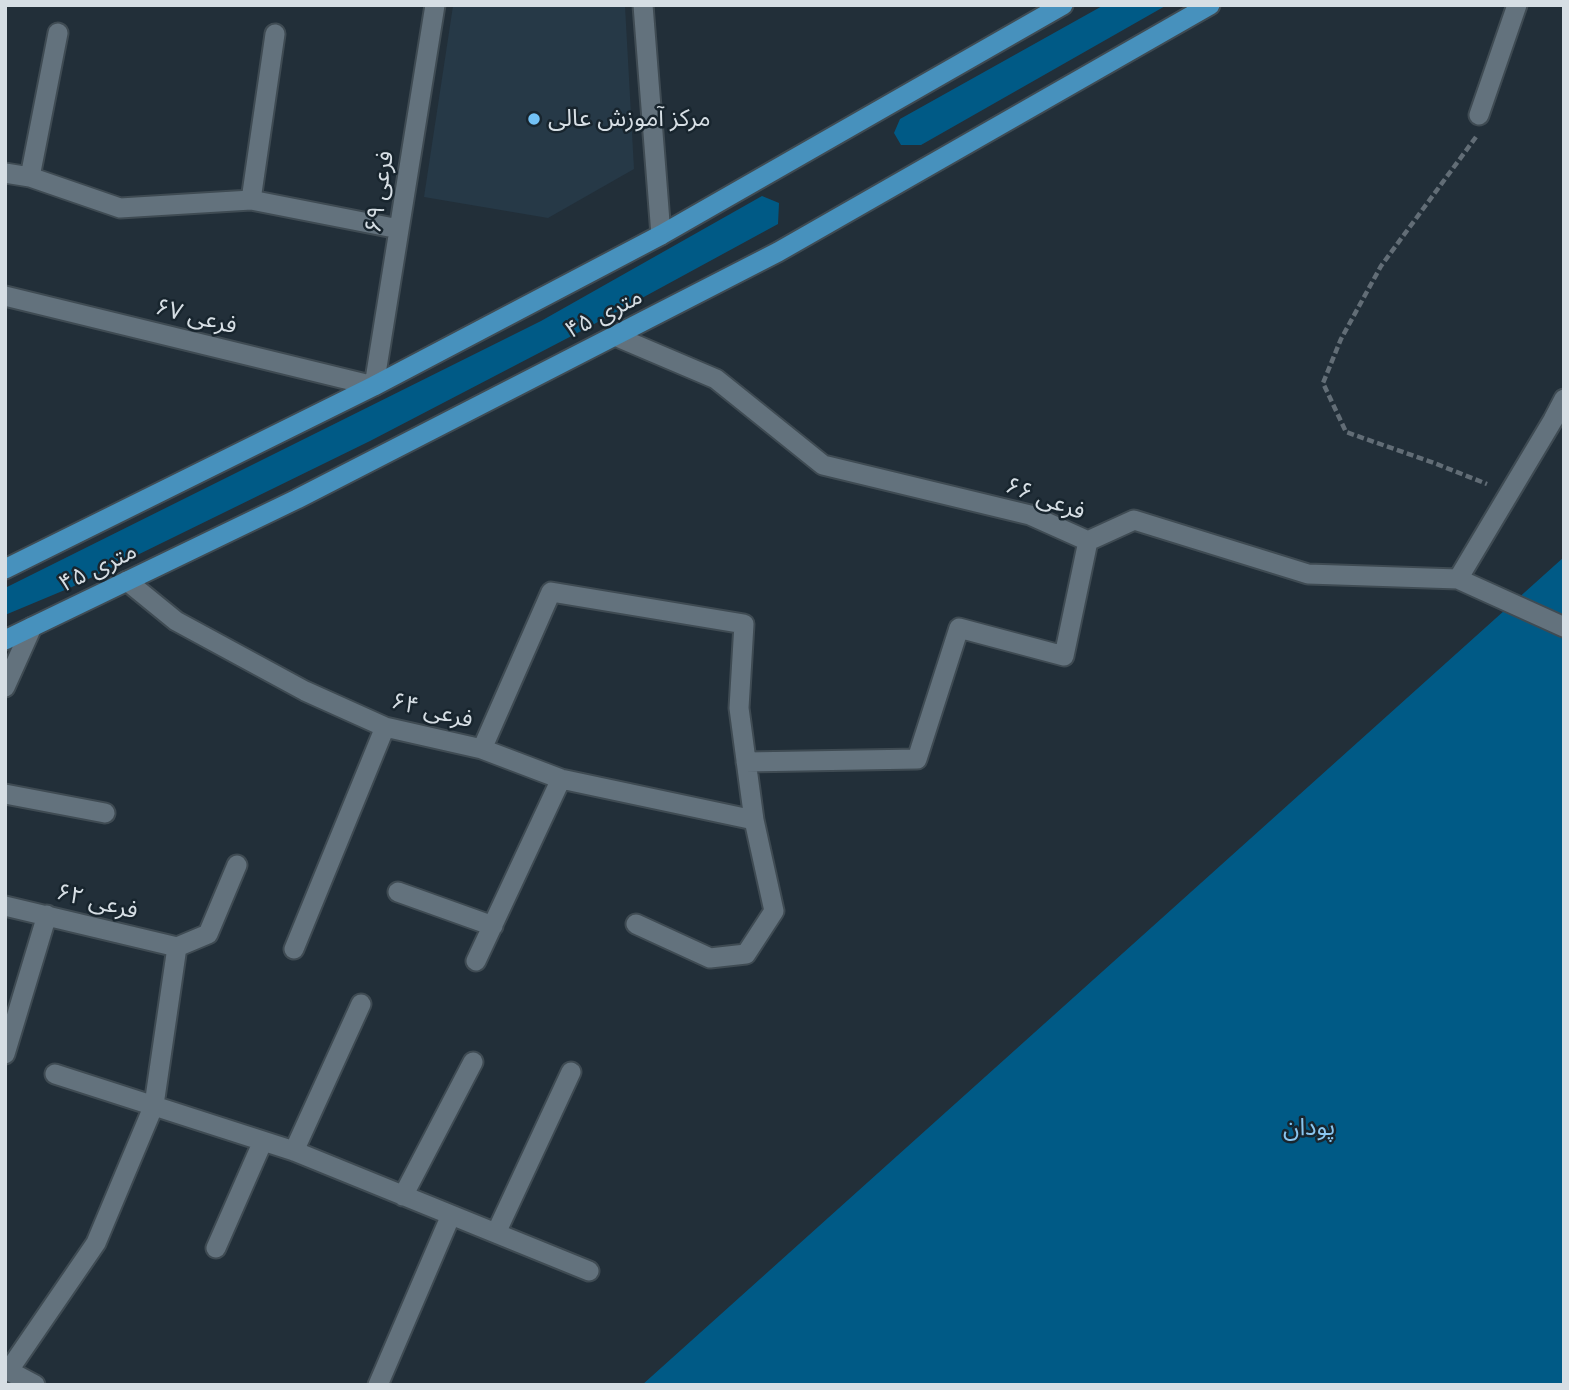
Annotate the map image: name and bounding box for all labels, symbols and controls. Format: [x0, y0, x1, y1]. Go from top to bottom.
place label: مرکز آموزش عالی [548, 105, 711, 133]
marker: مرکز آموزش عالی [526, 111, 542, 127]
street label: فرعی ۶۹ [359, 149, 401, 235]
street label: ۴۵ متری [560, 282, 648, 346]
street label: فرعی ۶۷ [152, 293, 240, 341]
street label: فرعی ۶۶ [1001, 471, 1089, 527]
street label: ۴۵ متری [54, 537, 142, 599]
street label: فرعی ۶۴ [388, 687, 476, 735]
street label: فرعی ۶۲ [53, 878, 141, 926]
park label: پودان [1283, 1114, 1335, 1142]

